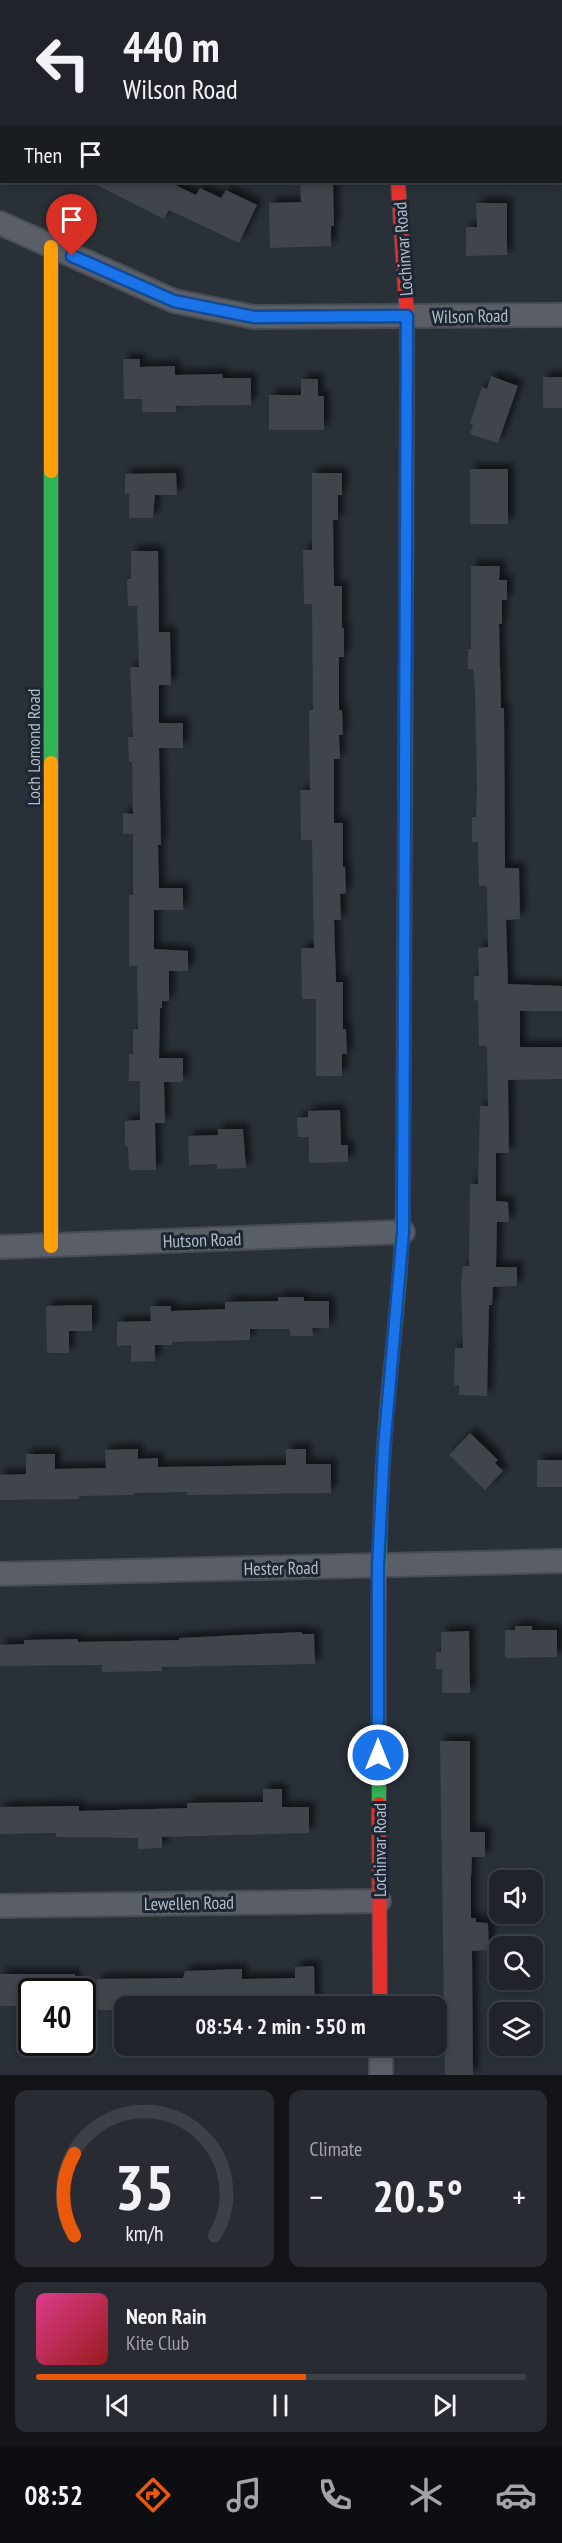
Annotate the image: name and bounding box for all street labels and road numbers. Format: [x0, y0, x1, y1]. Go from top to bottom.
street label: Lochinvar Road [388, 201, 418, 297]
street label: Wilson Road [432, 304, 508, 328]
street label: Loch Lomond Road [22, 689, 45, 805]
street label: Hutson Road [162, 1227, 242, 1253]
street label: Hester Road [243, 1556, 319, 1580]
street label: Lochinvar Road [368, 1803, 391, 1897]
street label: Lewellen Road [144, 1891, 234, 1915]

